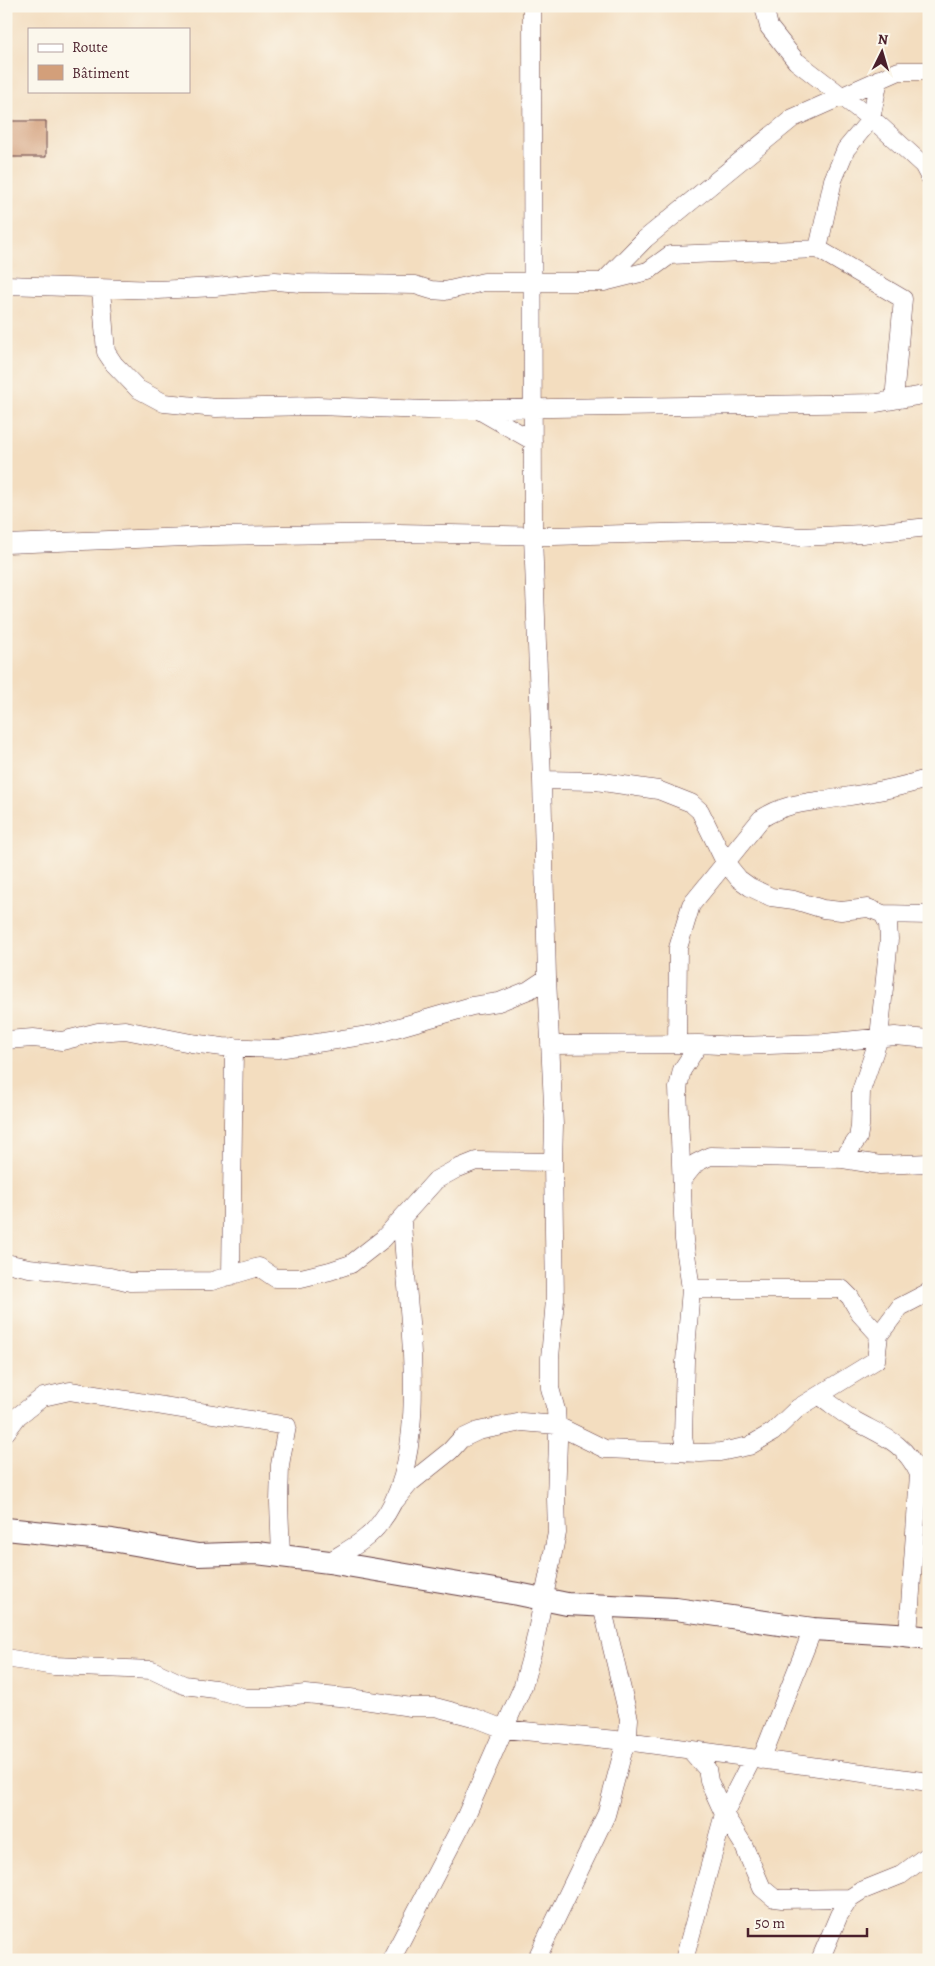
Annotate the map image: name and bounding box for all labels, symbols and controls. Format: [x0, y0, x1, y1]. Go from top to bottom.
legend [28, 28, 190, 92]
north arrow [858, 28, 908, 78]
text: N [877, 30, 889, 49]
text: Route [72, 37, 108, 57]
text: Bâtiment [72, 63, 130, 83]
scale bar [748, 1906, 866, 1938]
text: 50 m [755, 1913, 785, 1933]

